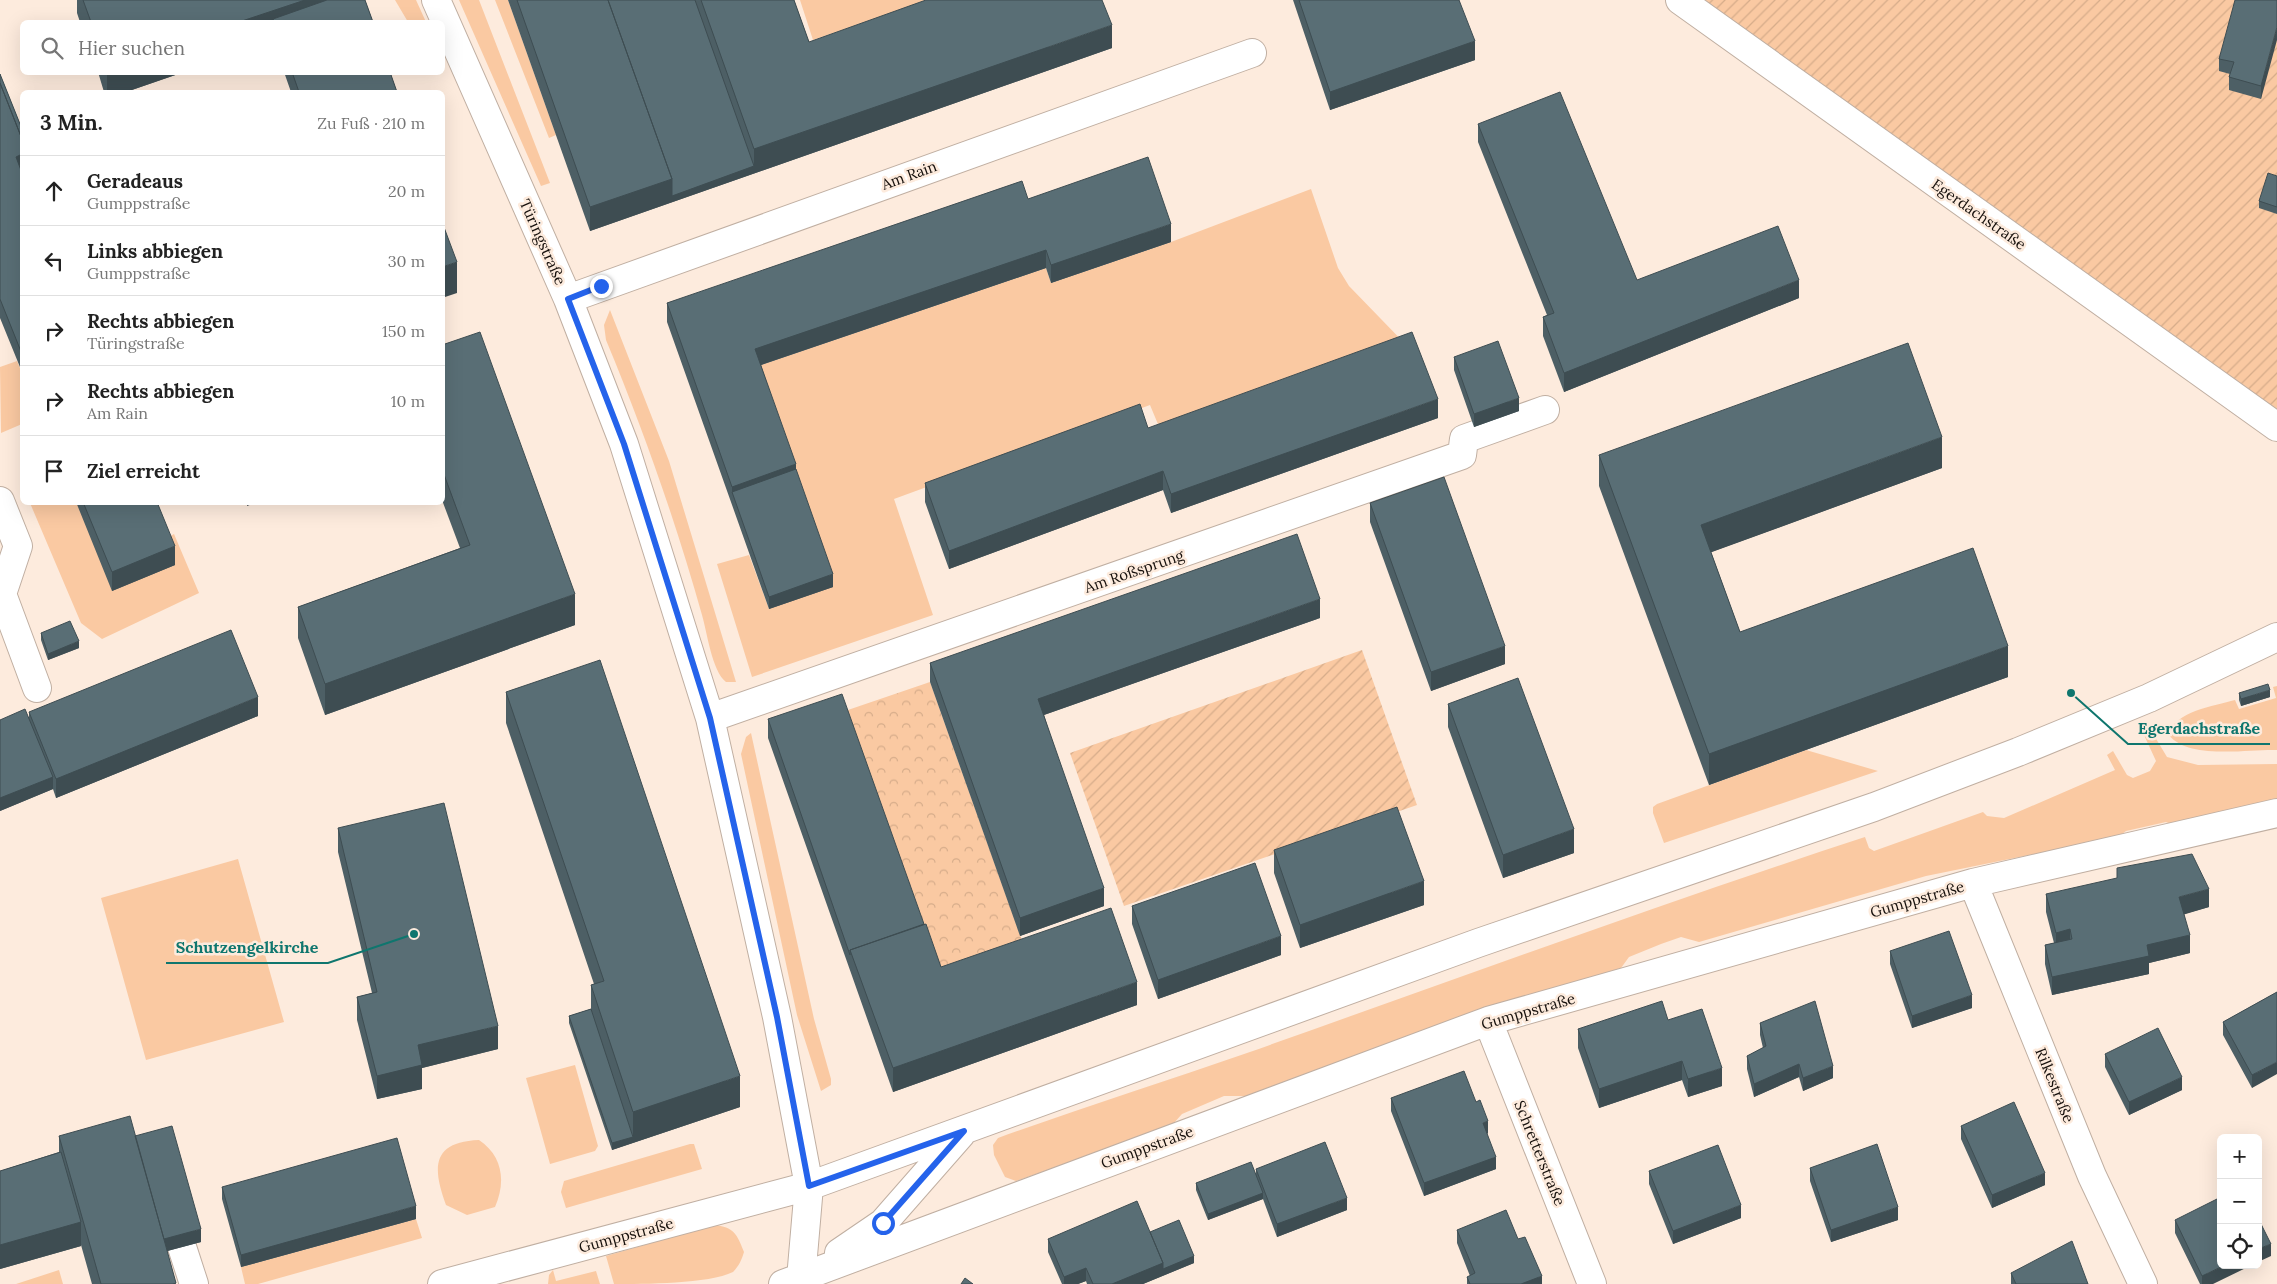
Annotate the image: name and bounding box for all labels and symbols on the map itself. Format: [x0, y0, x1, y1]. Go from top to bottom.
street label: Am Rain [878, 156, 939, 194]
street label: Egerdachstraße [1928, 174, 2030, 254]
street label: Türingstraße [516, 196, 570, 288]
route end [590, 275, 613, 298]
street label: Am Roßsprung [1081, 545, 1187, 597]
callout: Egerdachstraße [2128, 713, 2270, 744]
text: Egerdachstraße [2138, 718, 2261, 738]
street label: Gumppstraße [1868, 877, 1966, 921]
callout: Schutzengelkirche [166, 932, 328, 963]
text: Schutzengelkirche [176, 937, 319, 957]
street label: Gumppstraße [1479, 989, 1577, 1033]
street label: Rilkestraße [2031, 1045, 2079, 1125]
street label: Schretterstraße [1510, 1098, 1570, 1208]
street label: Gumppstraße [1098, 1121, 1196, 1173]
route start [872, 1212, 895, 1235]
street label: Gumppstraße [577, 1213, 675, 1257]

